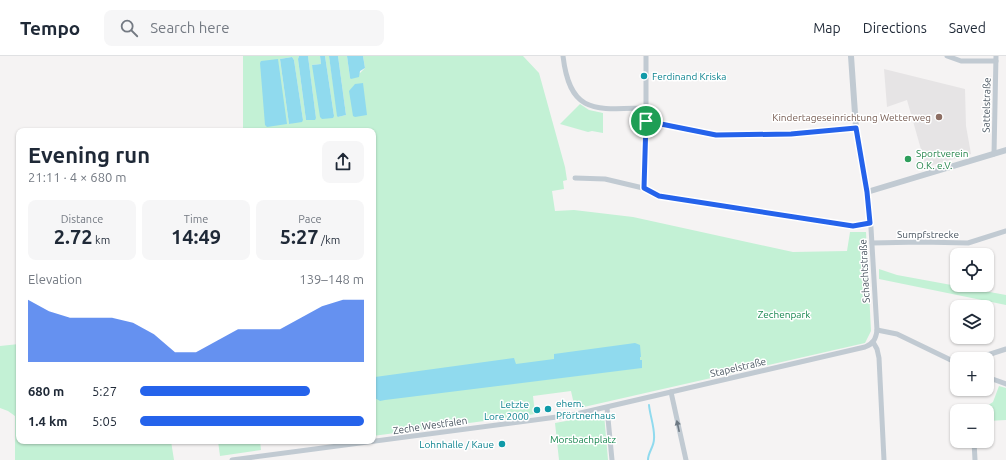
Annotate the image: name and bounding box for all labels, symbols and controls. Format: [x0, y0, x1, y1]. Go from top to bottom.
search box [104, 10, 384, 46]
text: Tempo [20, 17, 80, 39]
icon: search [118, 17, 140, 39]
text: Search here [150, 19, 230, 36]
text: Map [813, 20, 841, 36]
text: Directions [863, 20, 927, 36]
text: Saved [949, 20, 986, 36]
marker: Ferdinand Kriska [639, 71, 649, 81]
place label: Ferdinand Kriska [652, 71, 726, 82]
street label: Sattelstraße [981, 77, 992, 133]
pin [629, 104, 663, 138]
icon: arrive [635, 110, 657, 132]
place label: Kindertageseinrichtung Wetterweg [772, 112, 931, 123]
marker: Kindertageseinrichtung Wetterweg [934, 112, 944, 122]
button: share [322, 141, 364, 183]
text: Evening run [28, 142, 150, 167]
place label: Sportverein O.K. e.V. [916, 148, 969, 171]
marker: Sportverein O.K. e.V. [903, 154, 913, 164]
text: 21:11 · 4 × 680 m [28, 170, 127, 184]
text: Distance [61, 213, 103, 225]
text: Time [184, 213, 208, 225]
text: Pace [298, 213, 322, 225]
text: 2.72 [54, 225, 93, 248]
text: 14:49 [171, 225, 221, 248]
text: 5:27 [280, 225, 319, 248]
street label: Sumpfstrecke [897, 229, 959, 240]
text: km [93, 234, 110, 246]
text: /km [319, 234, 340, 246]
street label: Schachtstraße [857, 239, 872, 303]
map controls [950, 248, 994, 448]
button: locate [950, 248, 994, 292]
text: Elevation [28, 272, 82, 286]
text: 139–148 m [299, 272, 364, 286]
button: layers [950, 300, 994, 344]
park label: Zechenpark [758, 309, 810, 320]
button: + [950, 352, 994, 396]
street label: Stapelstraße [709, 356, 767, 379]
text: 680 m [28, 384, 64, 398]
text: 5:27 [92, 384, 117, 398]
place label: ehem. Pförtnerhaus [556, 398, 615, 421]
place label: Letzte Lore 2000 [484, 399, 529, 422]
marker: ehem. Pförtnerhaus [543, 404, 553, 414]
button: − [950, 404, 994, 448]
marker: Letzte Lore 2000 [532, 405, 542, 415]
text: 1.4 km [28, 414, 67, 428]
text: 5:05 [92, 414, 117, 428]
street label: Zeche Westfalen [392, 415, 468, 436]
one-way arrow [675, 420, 681, 432]
park label: Morsbachplatz [550, 434, 616, 445]
place label: Lohnhalle / Kaue [419, 439, 494, 450]
marker: Lohnhalle / Kaue [497, 439, 507, 449]

